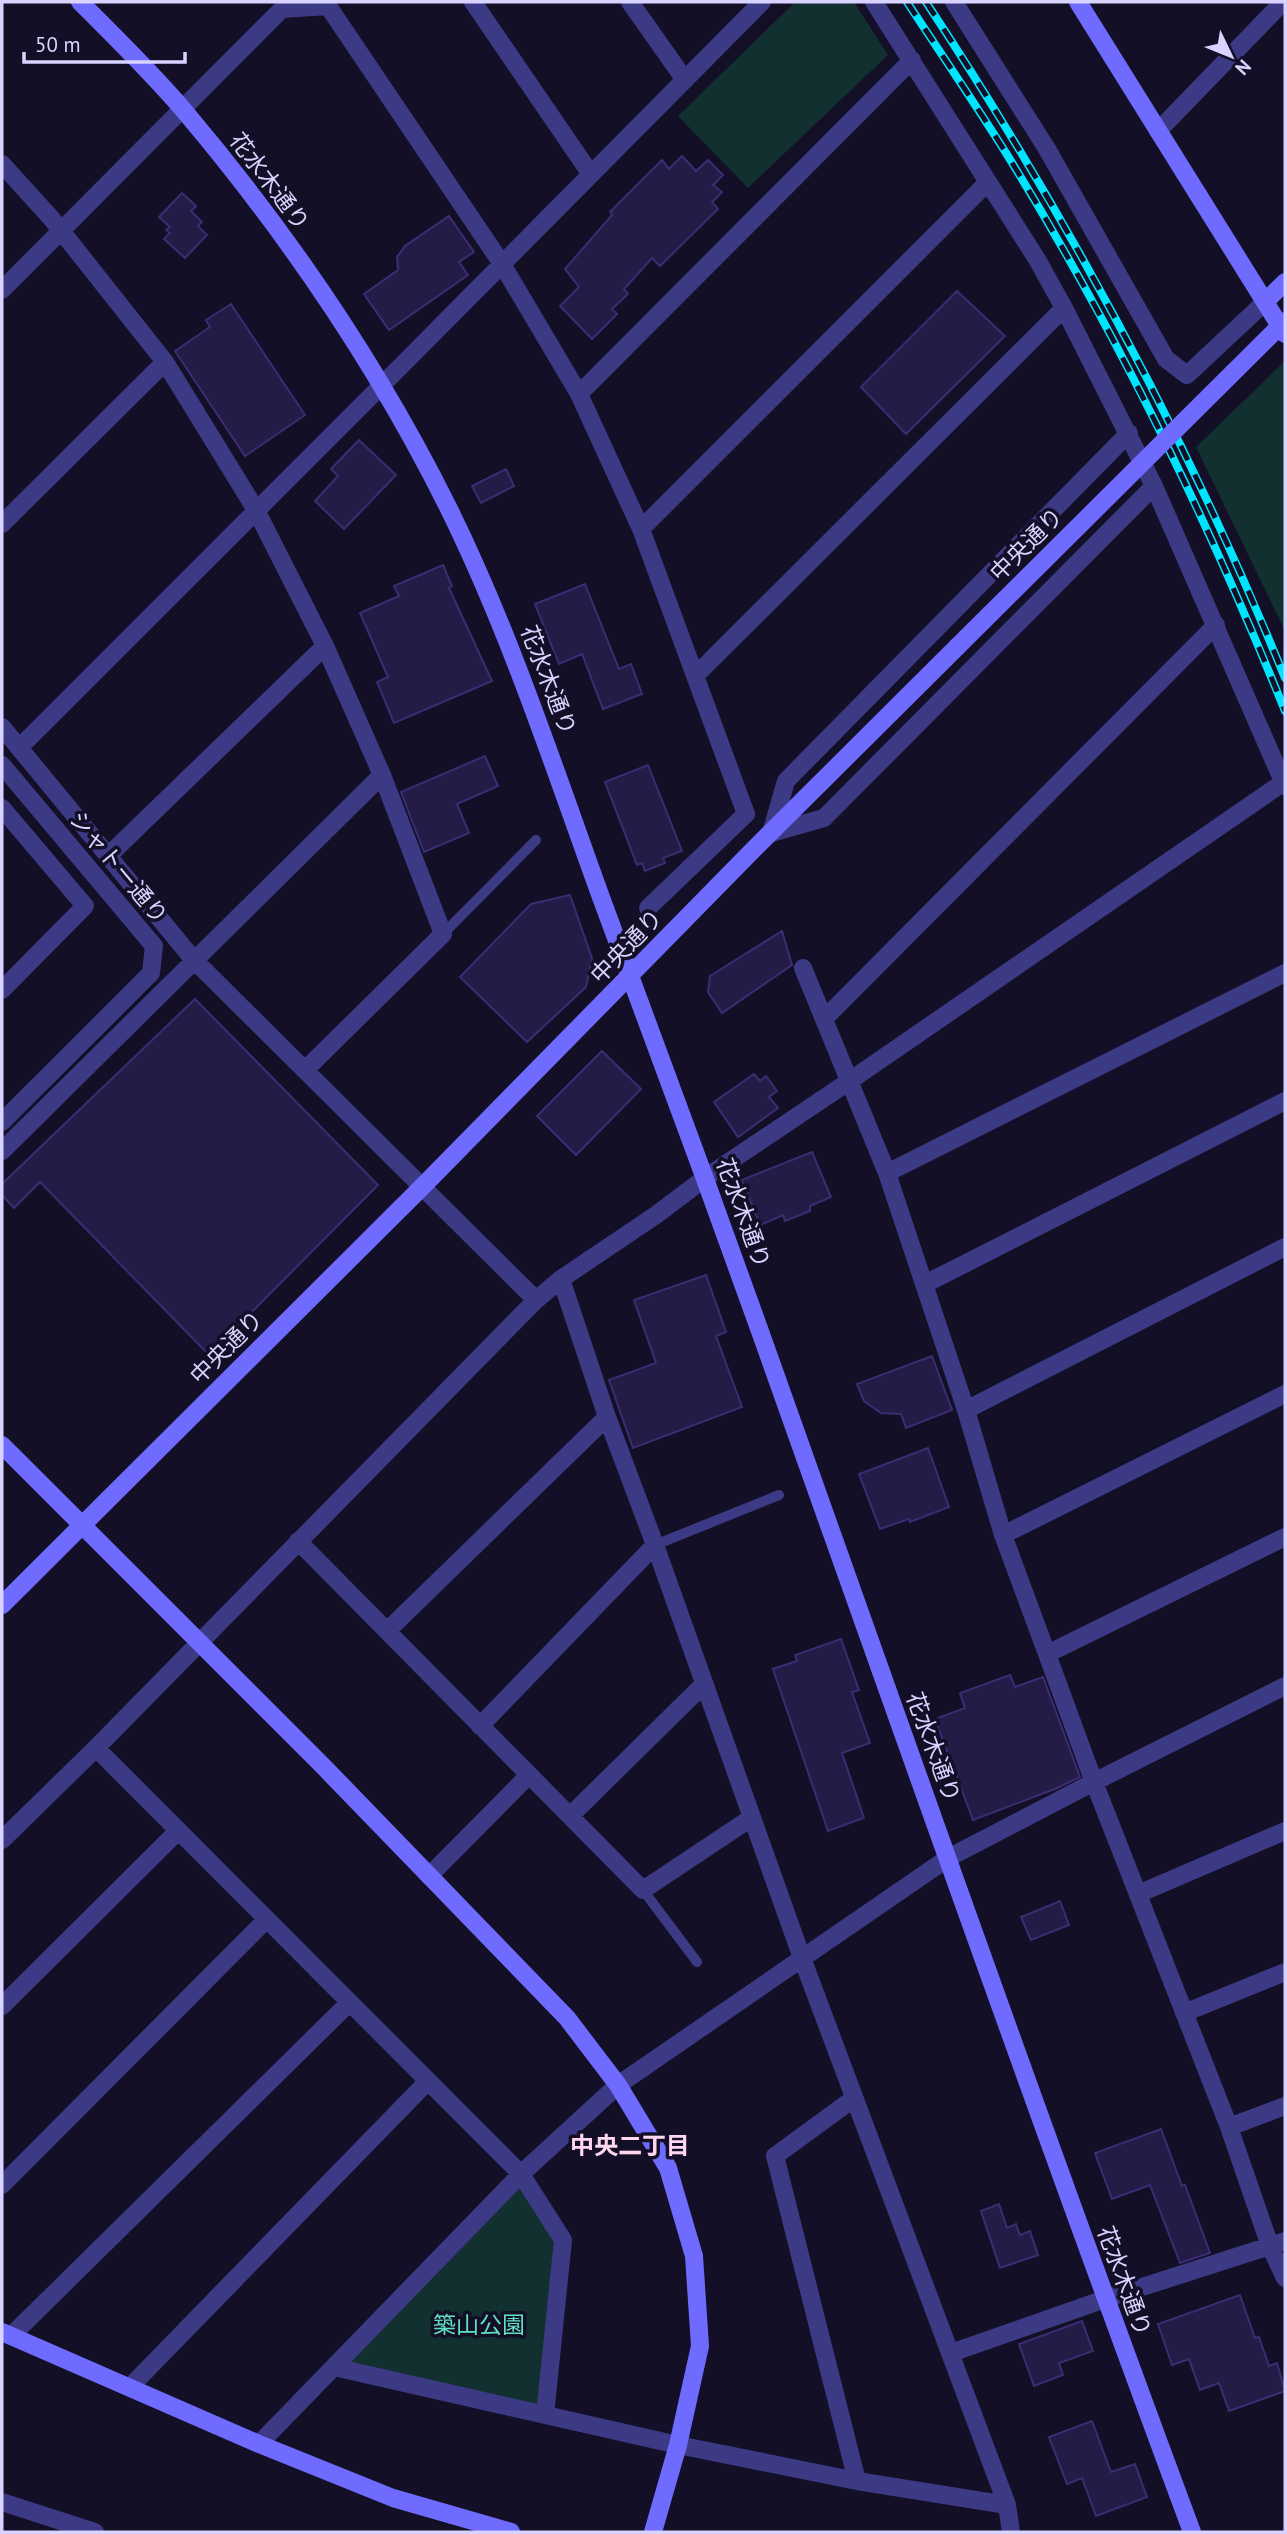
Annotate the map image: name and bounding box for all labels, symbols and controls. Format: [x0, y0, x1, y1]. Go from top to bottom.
scale bar [24, 21, 186, 65]
north arrow [1196, 21, 1266, 91]
text: 50 m [35, 31, 81, 58]
text: N [1230, 55, 1256, 80]
street label: 花水木通り [224, 126, 316, 236]
street label: 中央通り [983, 501, 1069, 587]
street label: 花水木通り [515, 621, 583, 739]
street label: シャトー通り [64, 805, 174, 929]
street label: 中央通り [584, 903, 668, 989]
street label: 花水木通り [711, 1154, 777, 1272]
street label: 中央通り [183, 1304, 269, 1390]
street label: 花水木通り [901, 1688, 967, 1806]
district label: 中央二丁目 [570, 2130, 690, 2161]
street label: 花水木通り [1092, 2222, 1158, 2340]
park label: 築山公園 [433, 2310, 525, 2339]

